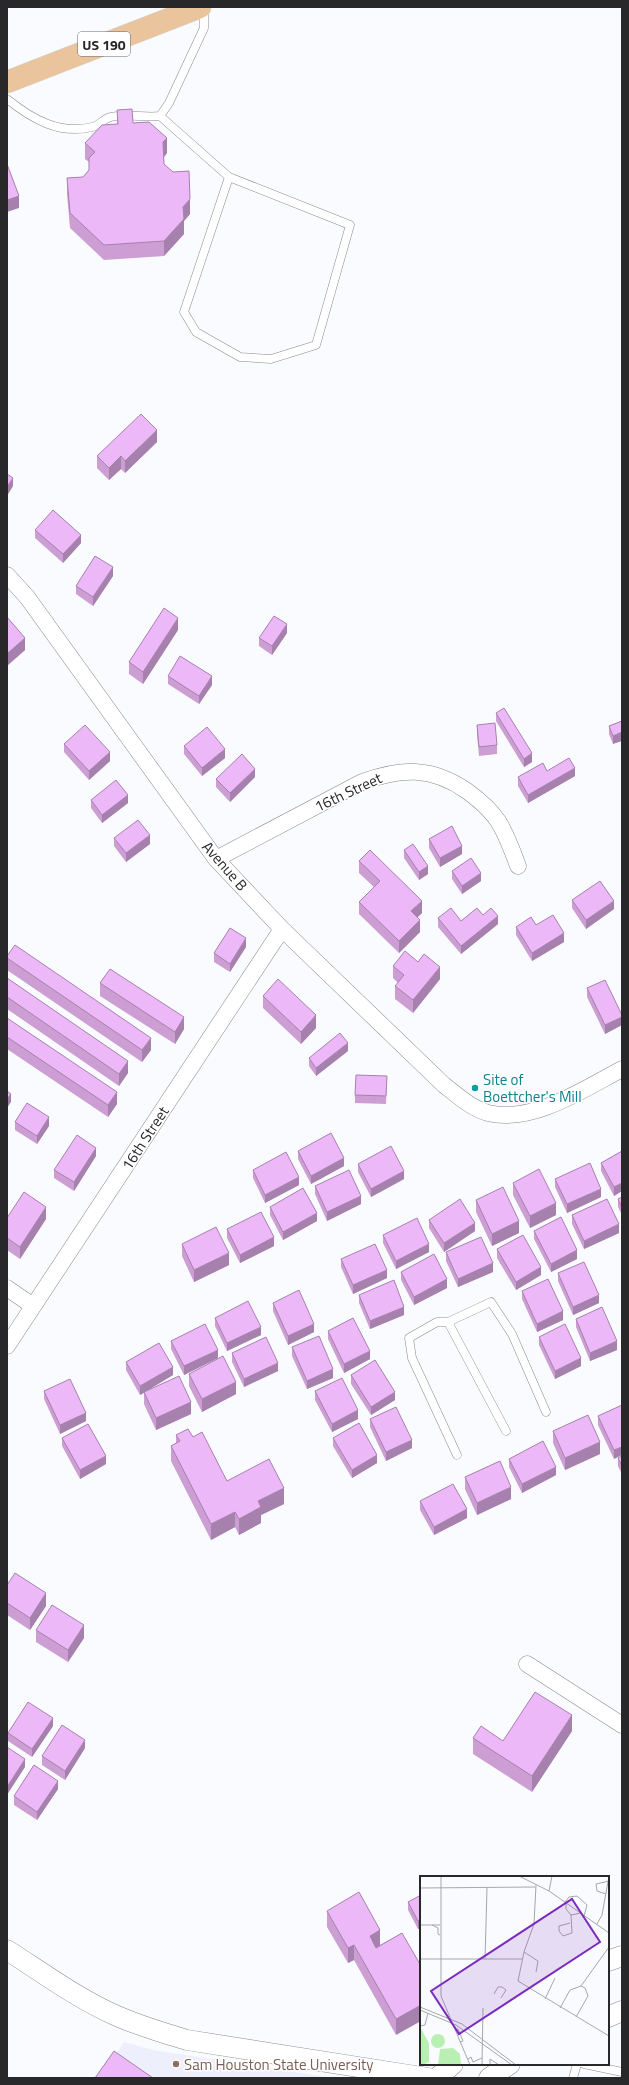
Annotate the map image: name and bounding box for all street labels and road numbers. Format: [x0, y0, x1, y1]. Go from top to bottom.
road number: US 190 [78, 32, 130, 56]
street label: 16th Street [310, 766, 386, 818]
street label: Avenue B [197, 836, 253, 896]
street label: 16th Street [116, 1101, 175, 1174]

